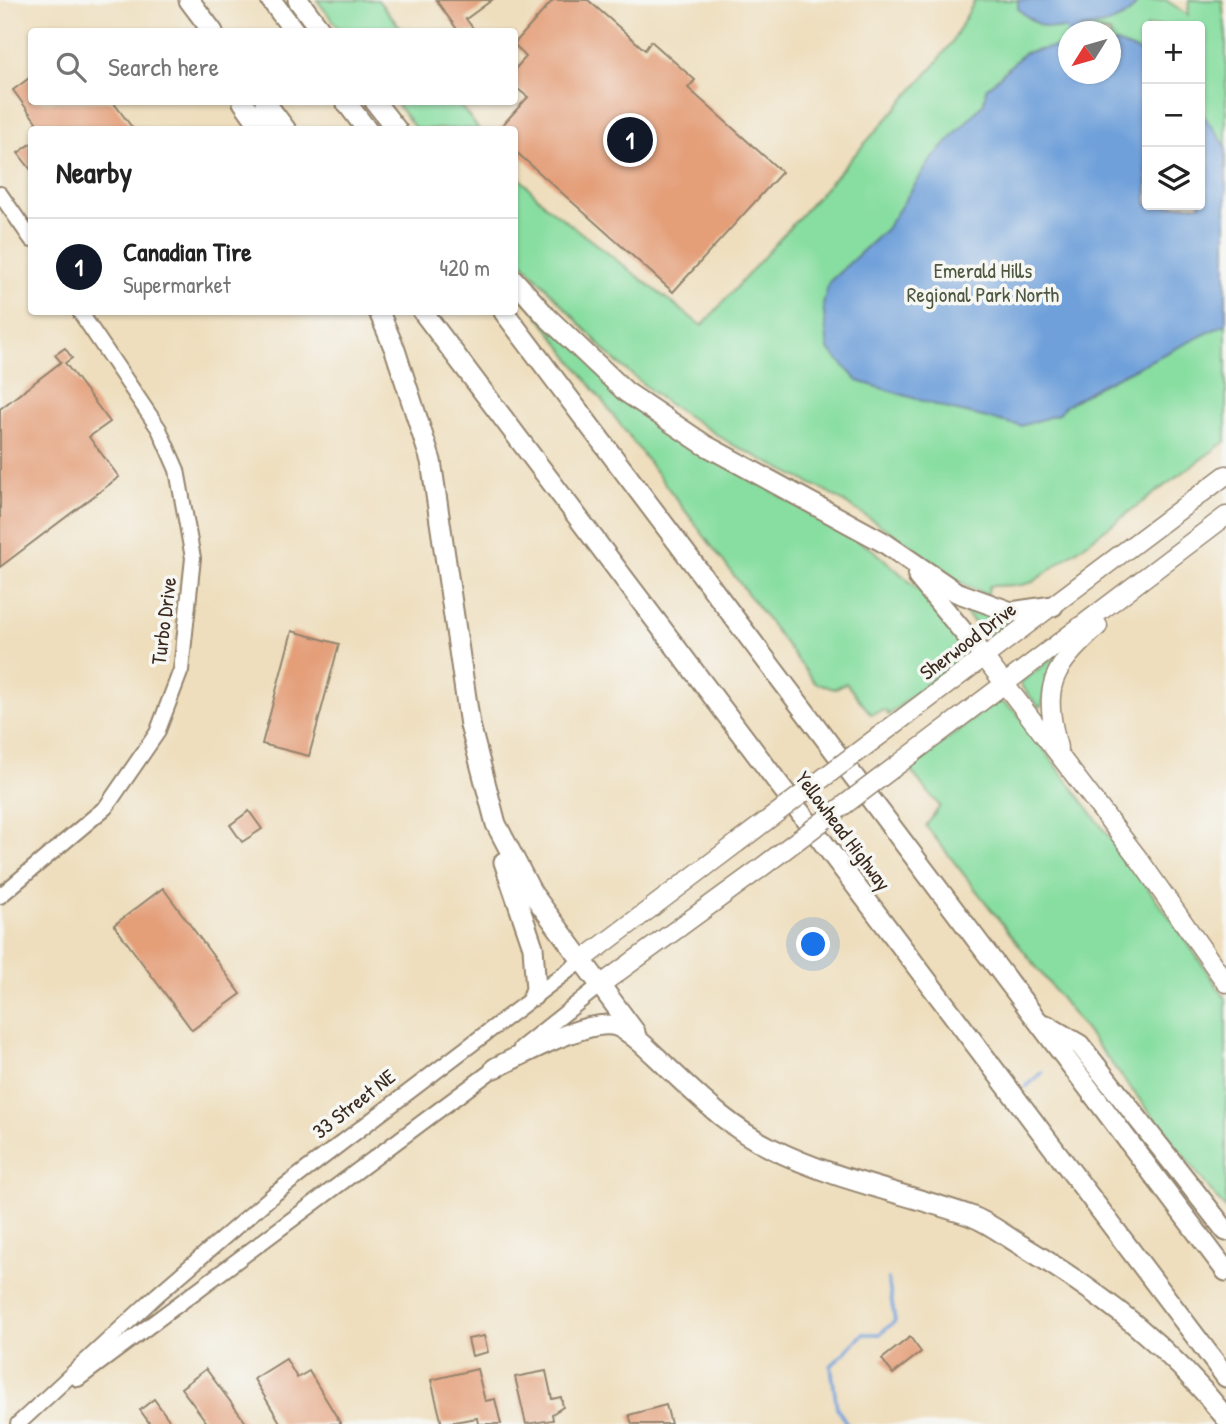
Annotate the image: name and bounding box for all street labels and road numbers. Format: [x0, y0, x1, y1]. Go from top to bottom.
street label: Turbo Drive [144, 576, 183, 666]
street label: Sherwood Drive [913, 595, 1022, 687]
street label: Yellowhead Highway [789, 765, 898, 897]
street label: 33 Street NE [306, 1062, 401, 1145]

